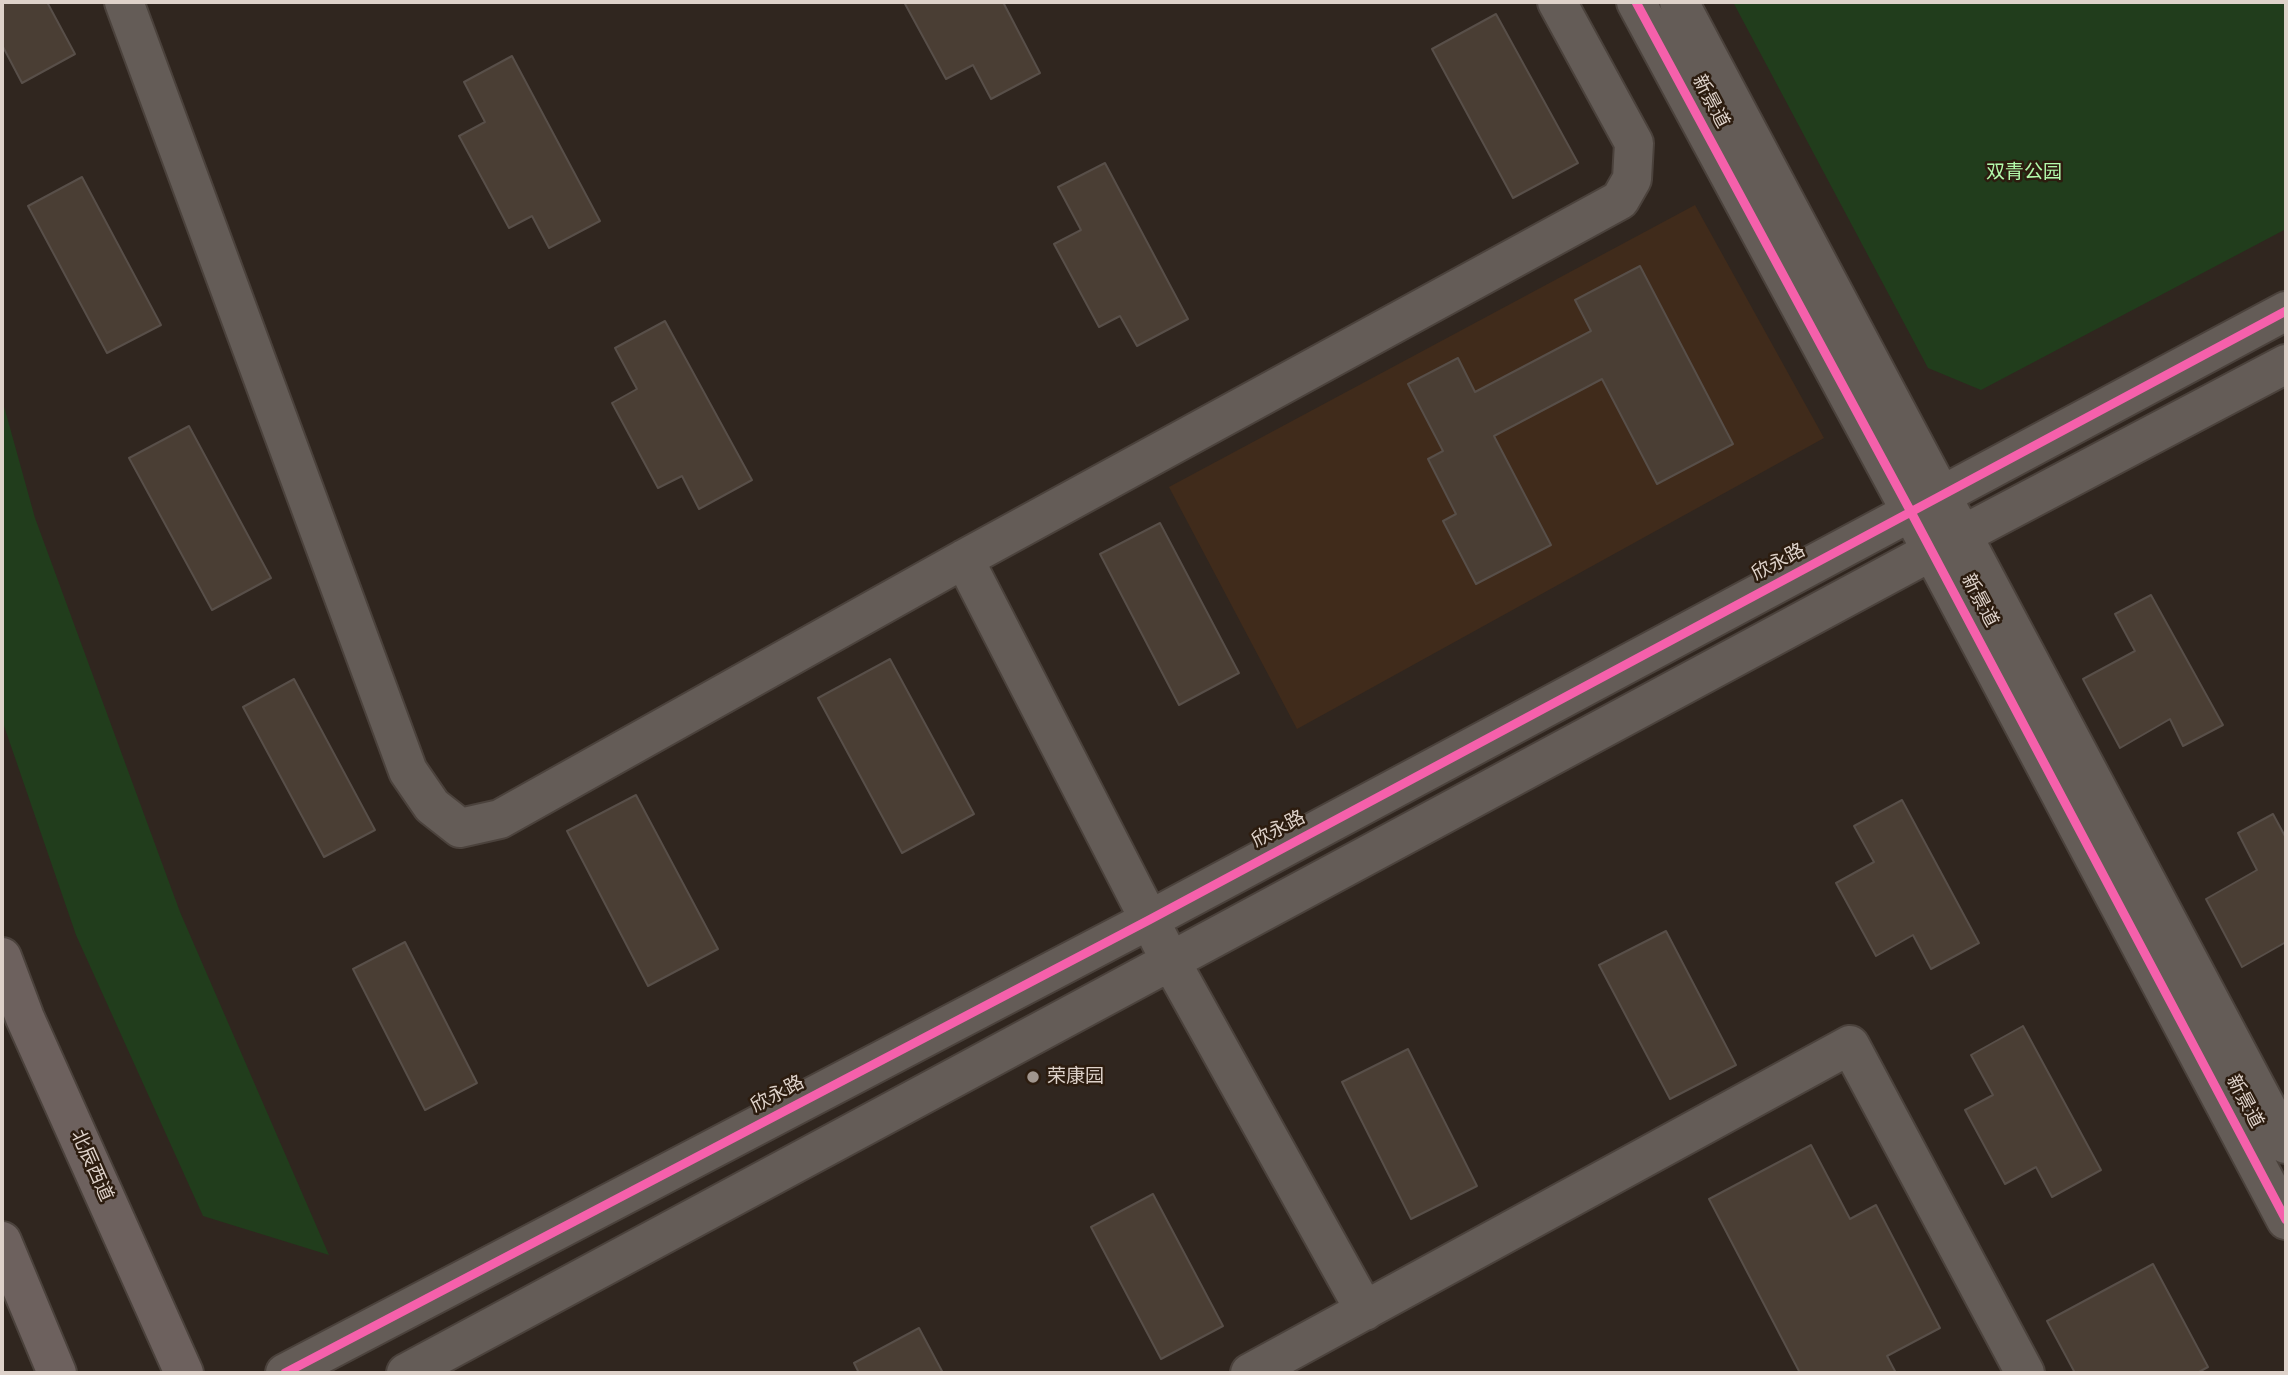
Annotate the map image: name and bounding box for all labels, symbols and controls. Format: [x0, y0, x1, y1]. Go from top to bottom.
street label: 新景道 [1687, 71, 1733, 133]
park label: 双青公园 [1986, 162, 2062, 184]
street label: 欣永路 [1748, 540, 1810, 586]
street label: 新景道 [1956, 570, 2002, 632]
street label: 欣永路 [1248, 807, 1310, 853]
place label: 荣康园 [1047, 1066, 1104, 1088]
marker: 荣康园 [1025, 1069, 1041, 1085]
street label: 新景道 [2221, 1071, 2267, 1133]
street label: 欣永路 [747, 1072, 809, 1118]
street label: 北辰西道 [65, 1127, 117, 1205]

